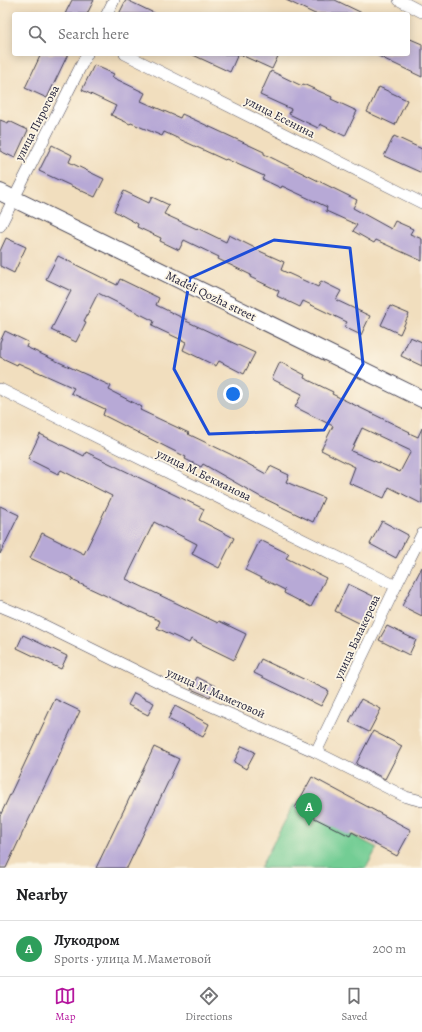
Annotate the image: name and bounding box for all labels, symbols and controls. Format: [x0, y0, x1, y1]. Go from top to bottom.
search box [12, 12, 410, 56]
icon: search [26, 23, 48, 45]
text: Search here [58, 24, 129, 44]
street label: улица Пирогова [11, 82, 63, 165]
street label: улица Есенина [241, 92, 318, 142]
street label: Madeli Qozha street [163, 267, 259, 325]
your location [223, 384, 243, 404]
street label: улица М.Бекманова [153, 445, 254, 505]
street label: улица Балакерева [330, 592, 384, 683]
street label: улица М.Маметовой [163, 664, 268, 722]
pin: A [296, 793, 322, 826]
text: Nearby [16, 883, 67, 906]
text: Лукодром [54, 930, 120, 950]
text: A [25, 940, 33, 957]
text: 200 m [373, 940, 406, 957]
text: Sports · улица М.Маметовой [54, 950, 211, 967]
tab: Map [54, 985, 76, 1024]
tab: Directions [185, 985, 233, 1024]
tab: Saved [341, 985, 368, 1024]

